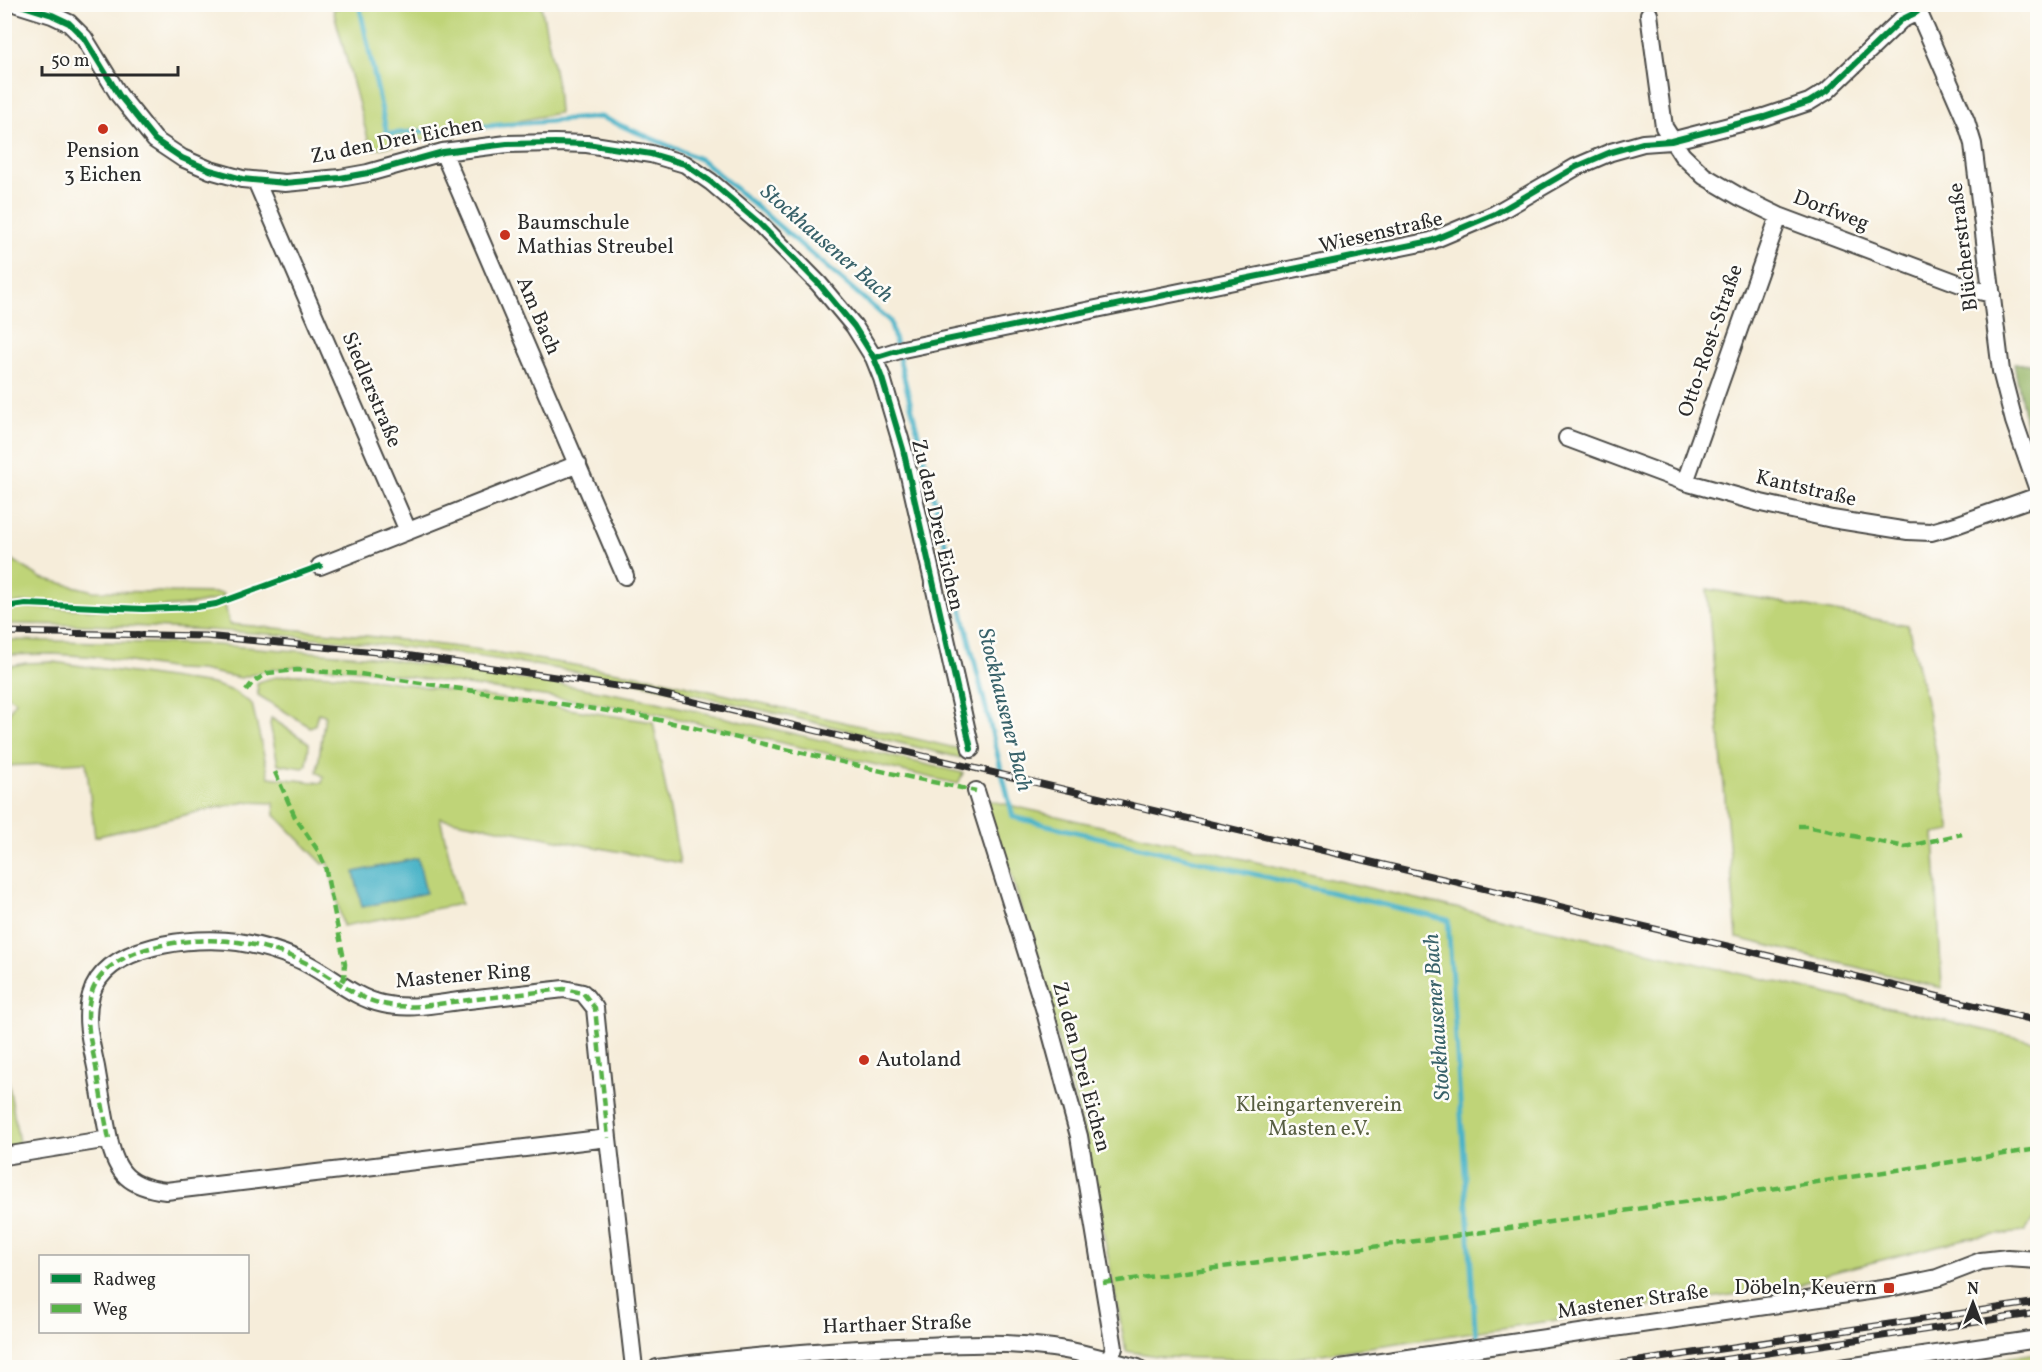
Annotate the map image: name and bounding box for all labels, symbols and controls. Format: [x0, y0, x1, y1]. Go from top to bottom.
scale bar [42, 39, 178, 77]
text: 50 m [51, 49, 90, 74]
street label: Zu den Drei Eichen [308, 110, 486, 172]
marker: Pension 3 Eichen [96, 122, 110, 136]
place label: Pension 3 Eichen [64, 137, 142, 190]
water label: Stockhausener Bach [753, 177, 899, 311]
street label: Blücherstraße [1942, 181, 1986, 313]
street label: Dorfweg [1789, 183, 1873, 239]
street label: Wiesenstraße [1316, 205, 1446, 261]
place label: Baumschule Mathias Streubel [517, 209, 674, 262]
marker: Baumschule Mathias Streubel [498, 228, 512, 242]
street label: Otto-Rost-Straße [1671, 261, 1751, 421]
street label: Am Bach [509, 272, 567, 360]
street label: Siedlerstraße [334, 328, 408, 452]
street label: Zu den Drei Eichen [903, 436, 971, 614]
street label: Kantstraße [1753, 463, 1859, 515]
water label: Stockhausener Bach [969, 625, 1039, 795]
water label: Stockhausener Bach [1417, 932, 1459, 1102]
street label: Mastener Ring [394, 956, 532, 996]
street label: Zu den Drei Eichen [1044, 979, 1118, 1155]
place label: Autoland [876, 1046, 961, 1075]
marker: Autoland [857, 1053, 871, 1067]
park label: Kleingartenverein Masten e.V. [1236, 1091, 1402, 1144]
legend [39, 1255, 249, 1333]
text: Radweg [93, 1268, 156, 1293]
north arrow [1943, 1273, 2003, 1333]
place label: Döbeln, Keuern [1734, 1274, 1877, 1303]
street label: Mastener Straße [1556, 1277, 1710, 1327]
text: N [1967, 1279, 1979, 1301]
marker: Döbeln, Keuern [1882, 1281, 1896, 1295]
text: Weg [93, 1298, 127, 1323]
street label: Harthaer Straße [822, 1308, 972, 1342]

